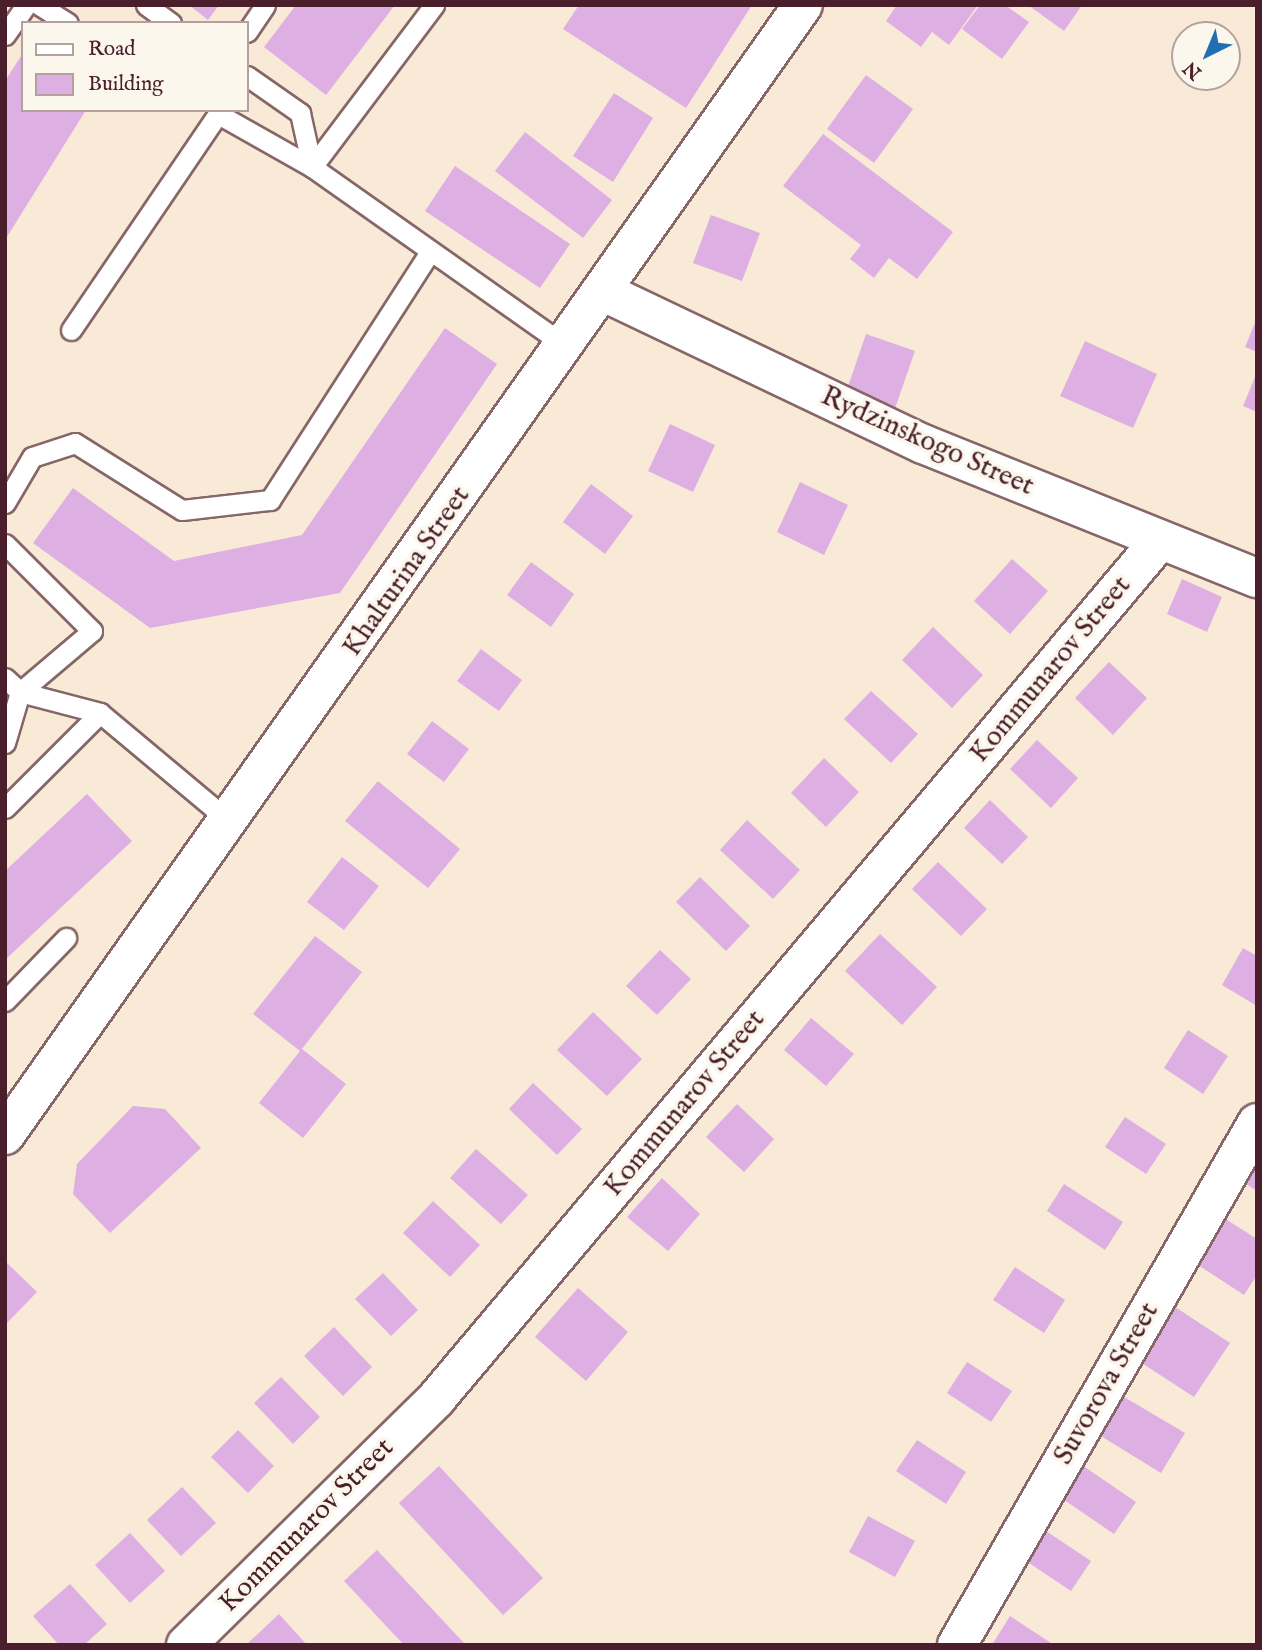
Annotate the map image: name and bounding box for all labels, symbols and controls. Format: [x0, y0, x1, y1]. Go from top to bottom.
legend [21, 21, 248, 112]
north arrow [1171, 21, 1241, 91]
text: Road [88, 36, 135, 63]
text: N [1179, 56, 1207, 84]
text: Building [88, 71, 163, 98]
street label: Rydzinskogo Street [815, 380, 1039, 504]
street label: Khalturina Street [336, 481, 478, 663]
street label: Kommunarov Street [963, 570, 1139, 770]
street label: Kommunarov Street [597, 1004, 773, 1204]
street label: Suvorova Street [1047, 1297, 1167, 1471]
street label: Kommunarov Street [213, 1432, 401, 1620]

